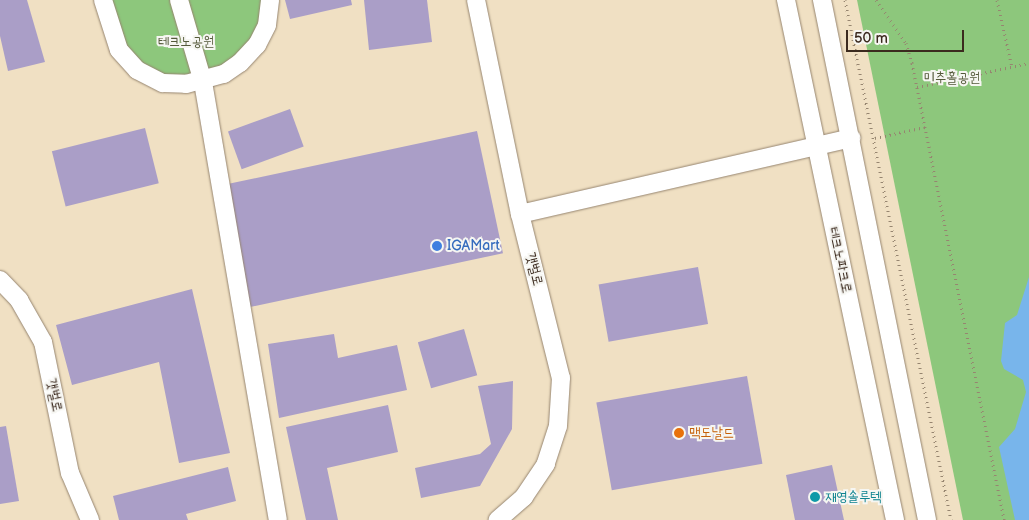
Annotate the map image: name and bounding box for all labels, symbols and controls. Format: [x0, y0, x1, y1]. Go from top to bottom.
scale bar [849, 20, 966, 52]
text: 50 m [854, 29, 888, 48]
park label: 테크노공원 [158, 34, 214, 50]
park label: 미추홀공원 [924, 70, 980, 86]
street label: 테크노파크로 [825, 225, 855, 295]
place label: IGAMart [447, 238, 500, 254]
marker: IGAMart [431, 240, 443, 252]
street label: 갯벌로 [522, 251, 546, 287]
street label: 갯벌로 [42, 377, 66, 413]
place label: 맥도날드 [689, 425, 734, 441]
marker: 맥도날드 [673, 427, 685, 439]
place label: 재영솔루텍 [825, 489, 881, 505]
marker: 재영솔루텍 [809, 491, 821, 503]

